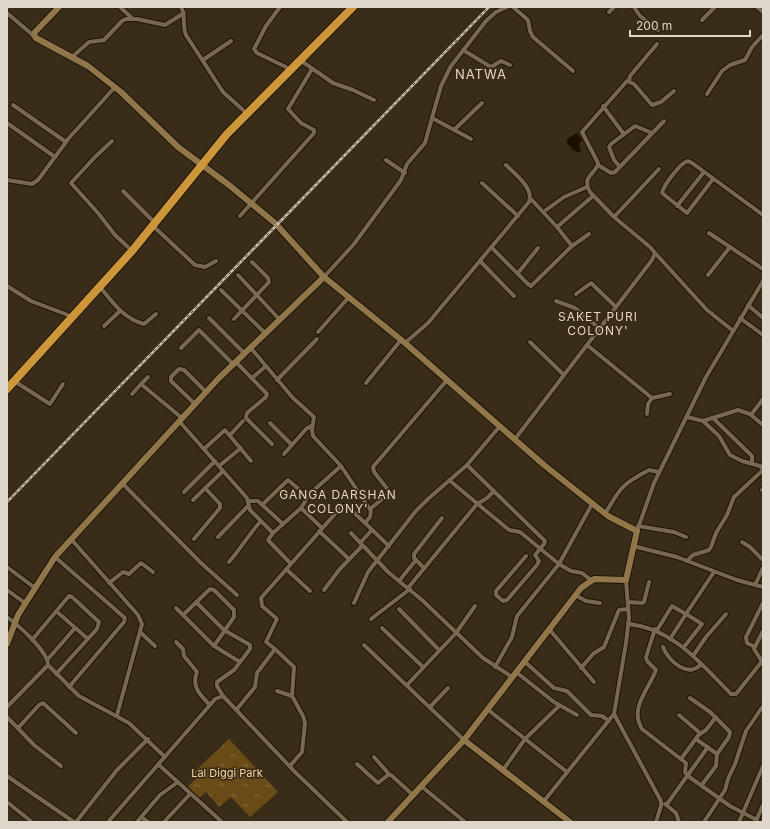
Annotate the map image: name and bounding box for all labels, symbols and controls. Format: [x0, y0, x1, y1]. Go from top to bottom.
scale bar [630, 12, 750, 38]
text: 200 m [636, 18, 672, 33]
district label: NATWA [455, 66, 507, 82]
district label: SAKET PURI COLONY' [558, 309, 638, 338]
district label: GANGA DARSHAN COLONY' [279, 487, 397, 516]
park label: Lal Diggi Park [191, 766, 263, 780]

